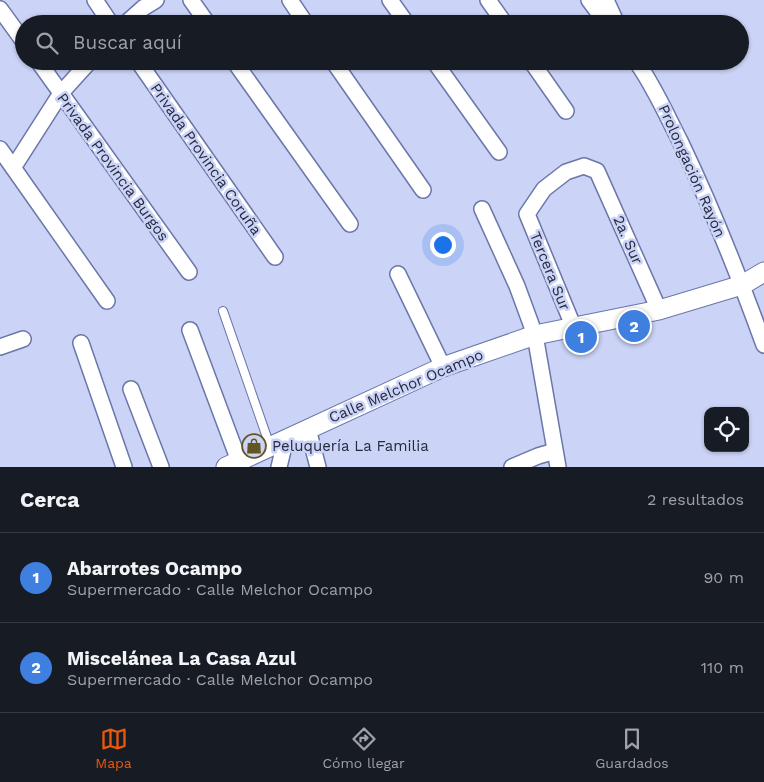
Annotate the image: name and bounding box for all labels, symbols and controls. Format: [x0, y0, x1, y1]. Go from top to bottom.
search box [15, 15, 749, 70]
icon: search [33, 29, 61, 57]
text: Buscar aquí [73, 31, 182, 54]
street label: Privada Provincia Coruña [147, 80, 266, 239]
street label: Privada Provincia Burgos [53, 90, 173, 245]
street label: Prolongación Rayón [655, 102, 729, 240]
street label: 2a. Sur [609, 213, 647, 267]
street label: Tercera Sur [526, 229, 574, 313]
your location [430, 232, 456, 258]
pin: 2 [618, 307, 650, 345]
pin: 1 [565, 318, 597, 356]
street label: Calle Melchor Ocampo [326, 345, 486, 427]
map controls [704, 407, 749, 452]
button: locate [704, 407, 749, 452]
shop icon: Peluquería La Familia [241, 433, 267, 459]
place label: Peluquería La Familia [272, 437, 429, 455]
text: Cerca [20, 487, 79, 512]
text: 2 resultados [647, 490, 744, 509]
text: Abarrotes Ocampo [67, 557, 242, 580]
text: 1 [33, 568, 39, 587]
text: 90 m [703, 568, 744, 587]
text: Supermercado · Calle Melchor Ocampo [67, 580, 373, 599]
text: Miscelánea La Casa Azul [67, 647, 296, 670]
text: 2 [31, 658, 41, 677]
text: 110 m [701, 658, 744, 677]
text: Supermercado · Calle Melchor Ocampo [67, 670, 373, 689]
tab: Mapa [95, 725, 132, 771]
tab: Cómo llegar [322, 725, 405, 771]
tab: Guardados [595, 725, 669, 771]

